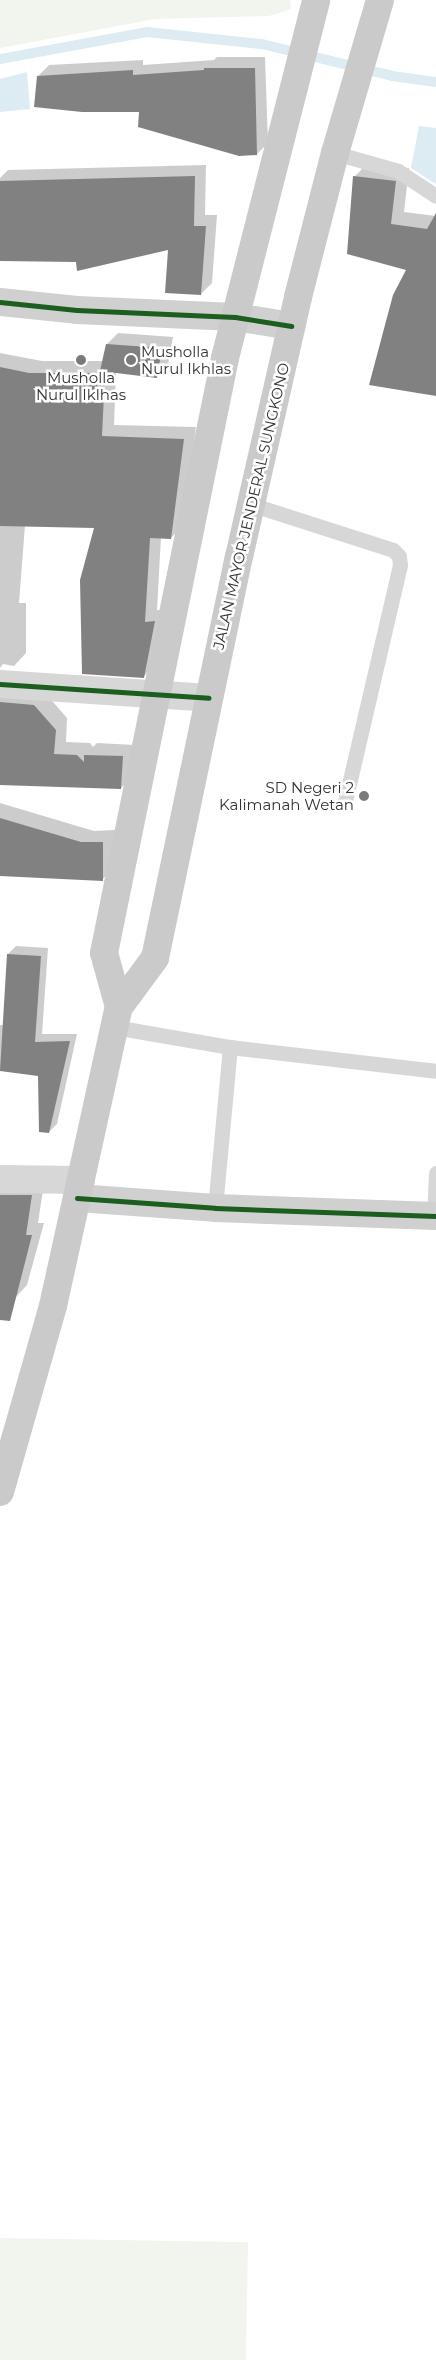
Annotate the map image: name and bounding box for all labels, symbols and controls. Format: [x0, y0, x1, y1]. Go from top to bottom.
place label: Musholla Nurul Ikhlas [141, 342, 231, 377]
marker: Musholla Nurul Iklhas [75, 354, 87, 366]
marker: Musholla Nurul Ikhlas [125, 354, 137, 366]
street label: JALAN MAYOR JENDERAL SUNGKONO [209, 361, 293, 651]
place label: Musholla Nurul Iklhas [36, 368, 126, 403]
place label: SD Negeri 2 Kalimanah Wetan [219, 778, 354, 813]
marker: SD Negeri 2 Kalimanah Wetan [358, 790, 370, 802]

